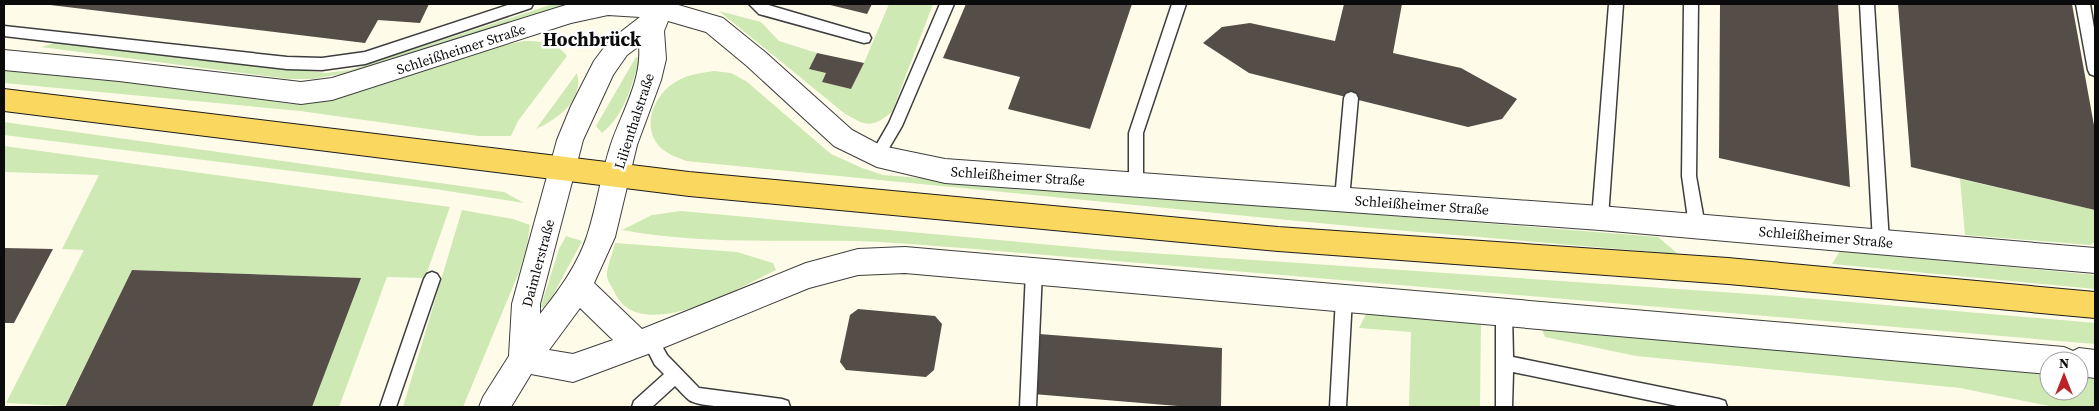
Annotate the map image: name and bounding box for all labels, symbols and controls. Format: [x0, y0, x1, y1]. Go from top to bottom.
street label: Schleißheimer Straße [394, 19, 528, 79]
district label: Hochbrück [543, 26, 642, 52]
street label: Lilienthalstraße [609, 71, 659, 171]
street label: Schleißheimer Straße [950, 161, 1086, 191]
street label: Schleißheimer Straße [1354, 190, 1490, 220]
street label: Daimlerstraße [517, 217, 559, 309]
street label: Schleißheimer Straße [1758, 221, 1894, 253]
north arrow [2039, 351, 2089, 401]
text: N [2059, 353, 2069, 373]

